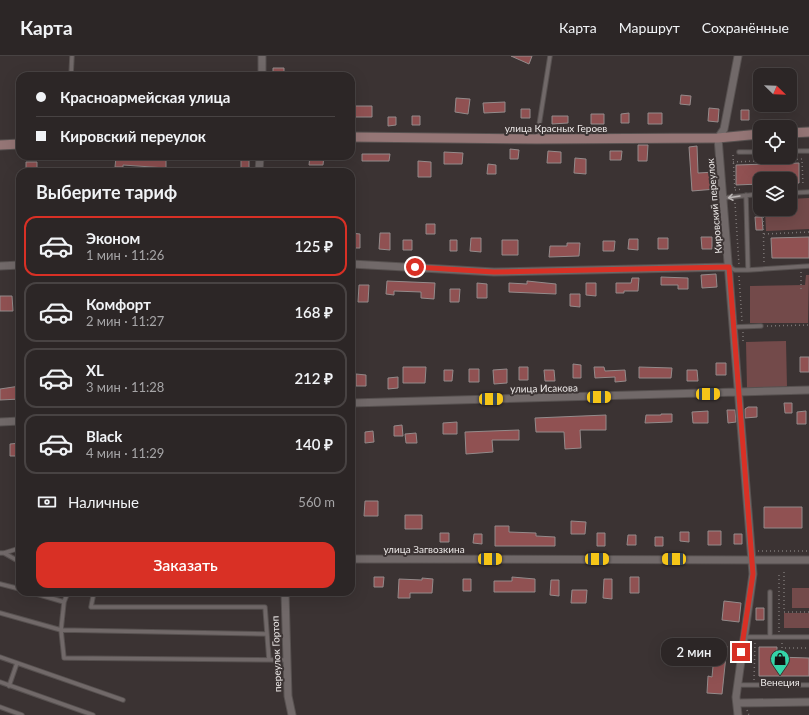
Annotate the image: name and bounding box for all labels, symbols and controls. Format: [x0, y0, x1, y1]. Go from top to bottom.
text: Карта [20, 16, 73, 39]
text: Карта [559, 19, 597, 36]
text: Маршрут [619, 19, 680, 36]
text: Сохранённые [702, 19, 789, 36]
north arrow [753, 68, 797, 112]
map controls [753, 68, 797, 216]
text: Красноармейская улица [60, 88, 230, 106]
button: locate [753, 120, 797, 164]
street label: улица Красных Героев [505, 122, 607, 134]
text: Кировский переулок [60, 127, 206, 145]
street label: Кировский переулок [704, 157, 724, 254]
button: layers [753, 172, 797, 216]
text: Выберите тариф [36, 181, 177, 203]
one-way arrow [728, 193, 741, 201]
icon: car [38, 228, 74, 264]
text: Эконом [86, 229, 140, 247]
text: 125 ₽ [294, 237, 333, 255]
text: 1 мин · 11:26 [86, 247, 164, 263]
route start [406, 258, 424, 276]
icon: car [38, 294, 74, 330]
text: Комфорт [86, 295, 151, 313]
text: 168 ₽ [294, 303, 333, 321]
text: 2 мин · 11:27 [86, 313, 164, 329]
icon: car [38, 360, 74, 396]
text: XL [86, 361, 104, 379]
text: 212 ₽ [294, 369, 333, 387]
text: 3 мин · 11:28 [86, 379, 164, 395]
street label: улица Исакова [510, 381, 578, 395]
car [696, 388, 720, 400]
car [587, 391, 611, 403]
car [479, 393, 503, 405]
icon: car [38, 426, 74, 462]
text: Black [86, 427, 122, 445]
text: 140 ₽ [294, 435, 333, 453]
text: 4 мин · 11:29 [86, 445, 164, 461]
icon: cash [36, 491, 58, 513]
text: Наличные [68, 493, 139, 511]
text: 560 m [298, 494, 335, 510]
button: Заказать [36, 542, 335, 588]
street label: улица Загвозкина [383, 543, 465, 555]
car [478, 553, 502, 565]
car [585, 553, 609, 565]
car [662, 553, 686, 565]
street label: переулок Гортоп [269, 616, 283, 692]
callout: 2 мин [661, 638, 727, 666]
route end [732, 643, 750, 661]
text: 2 мин [677, 644, 711, 660]
shop icon: Венеция [769, 648, 791, 676]
place label: Венеция [760, 676, 800, 688]

